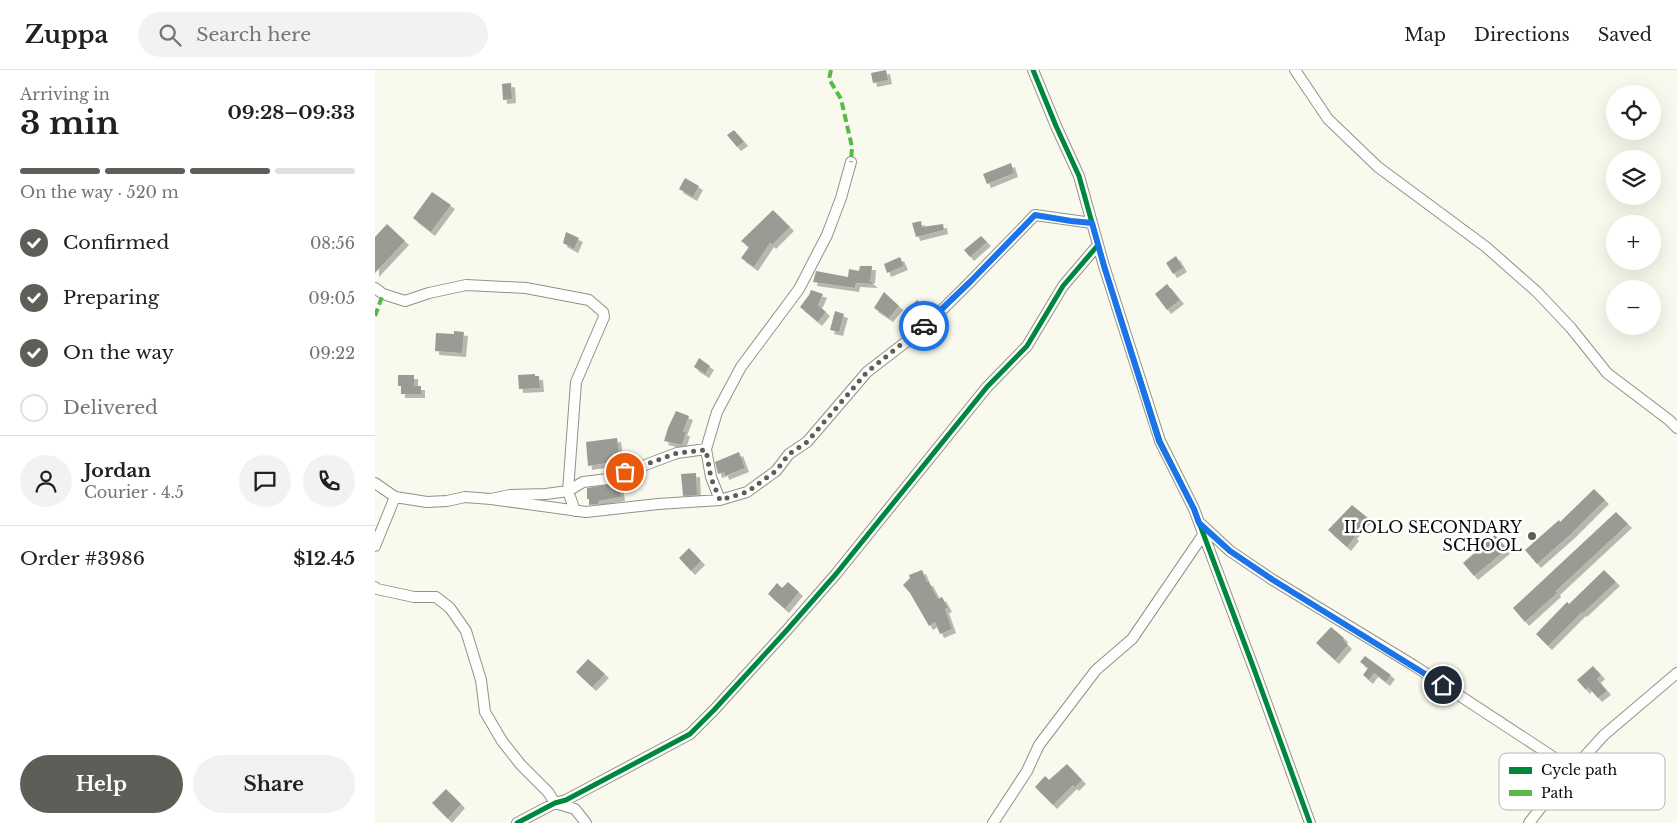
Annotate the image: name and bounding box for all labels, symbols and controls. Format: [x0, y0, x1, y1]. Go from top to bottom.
search box [138, 12, 488, 57]
text: Zuppa [25, 20, 108, 49]
icon: search [156, 21, 184, 49]
text: Search here [196, 23, 311, 46]
text: Map [1404, 24, 1446, 46]
text: Directions [1474, 24, 1570, 46]
text: Saved [1598, 24, 1652, 46]
text: Arriving in [20, 84, 110, 104]
map controls [1606, 85, 1661, 335]
button: locate [1606, 85, 1661, 140]
text: 09:28–09:33 [227, 101, 355, 124]
text: 3 min [20, 103, 119, 143]
button: layers [1606, 150, 1661, 205]
text: On the way · 520 m [20, 182, 179, 202]
button: + [1606, 215, 1661, 270]
icon: check [20, 229, 48, 257]
text: Confirmed [63, 231, 169, 254]
text: 08:56 [310, 233, 355, 253]
button: − [1606, 280, 1661, 335]
icon: check [20, 284, 48, 312]
text: Preparing [63, 286, 159, 309]
text: 09:05 [308, 288, 355, 308]
courier [899, 301, 949, 351]
icon: car [910, 312, 938, 340]
icon: check [20, 339, 48, 367]
text: On the way [63, 341, 174, 364]
text: 09:22 [309, 343, 355, 363]
text: Delivered [63, 396, 158, 419]
pin [604, 451, 646, 493]
button: person [20, 455, 72, 507]
button: chat [239, 455, 291, 507]
button: phone [303, 455, 355, 507]
icon: bag [611, 458, 639, 486]
text: Jordan [84, 459, 151, 482]
text: Courier · 4.5 [84, 482, 184, 502]
place label: ILOLO SECONDARY SCHOOL [1344, 517, 1522, 555]
marker: ILOLO SECONDARY SCHOOL [1526, 530, 1538, 542]
text: Order #3986 [20, 547, 145, 570]
text: $12.45 [293, 547, 355, 570]
pin [1422, 664, 1464, 706]
icon: home [1429, 671, 1457, 699]
legend [1499, 753, 1665, 810]
button: Help [20, 755, 183, 813]
button: Share [193, 755, 355, 813]
text: Cycle path [1541, 761, 1618, 779]
text: Path [1541, 784, 1573, 802]

